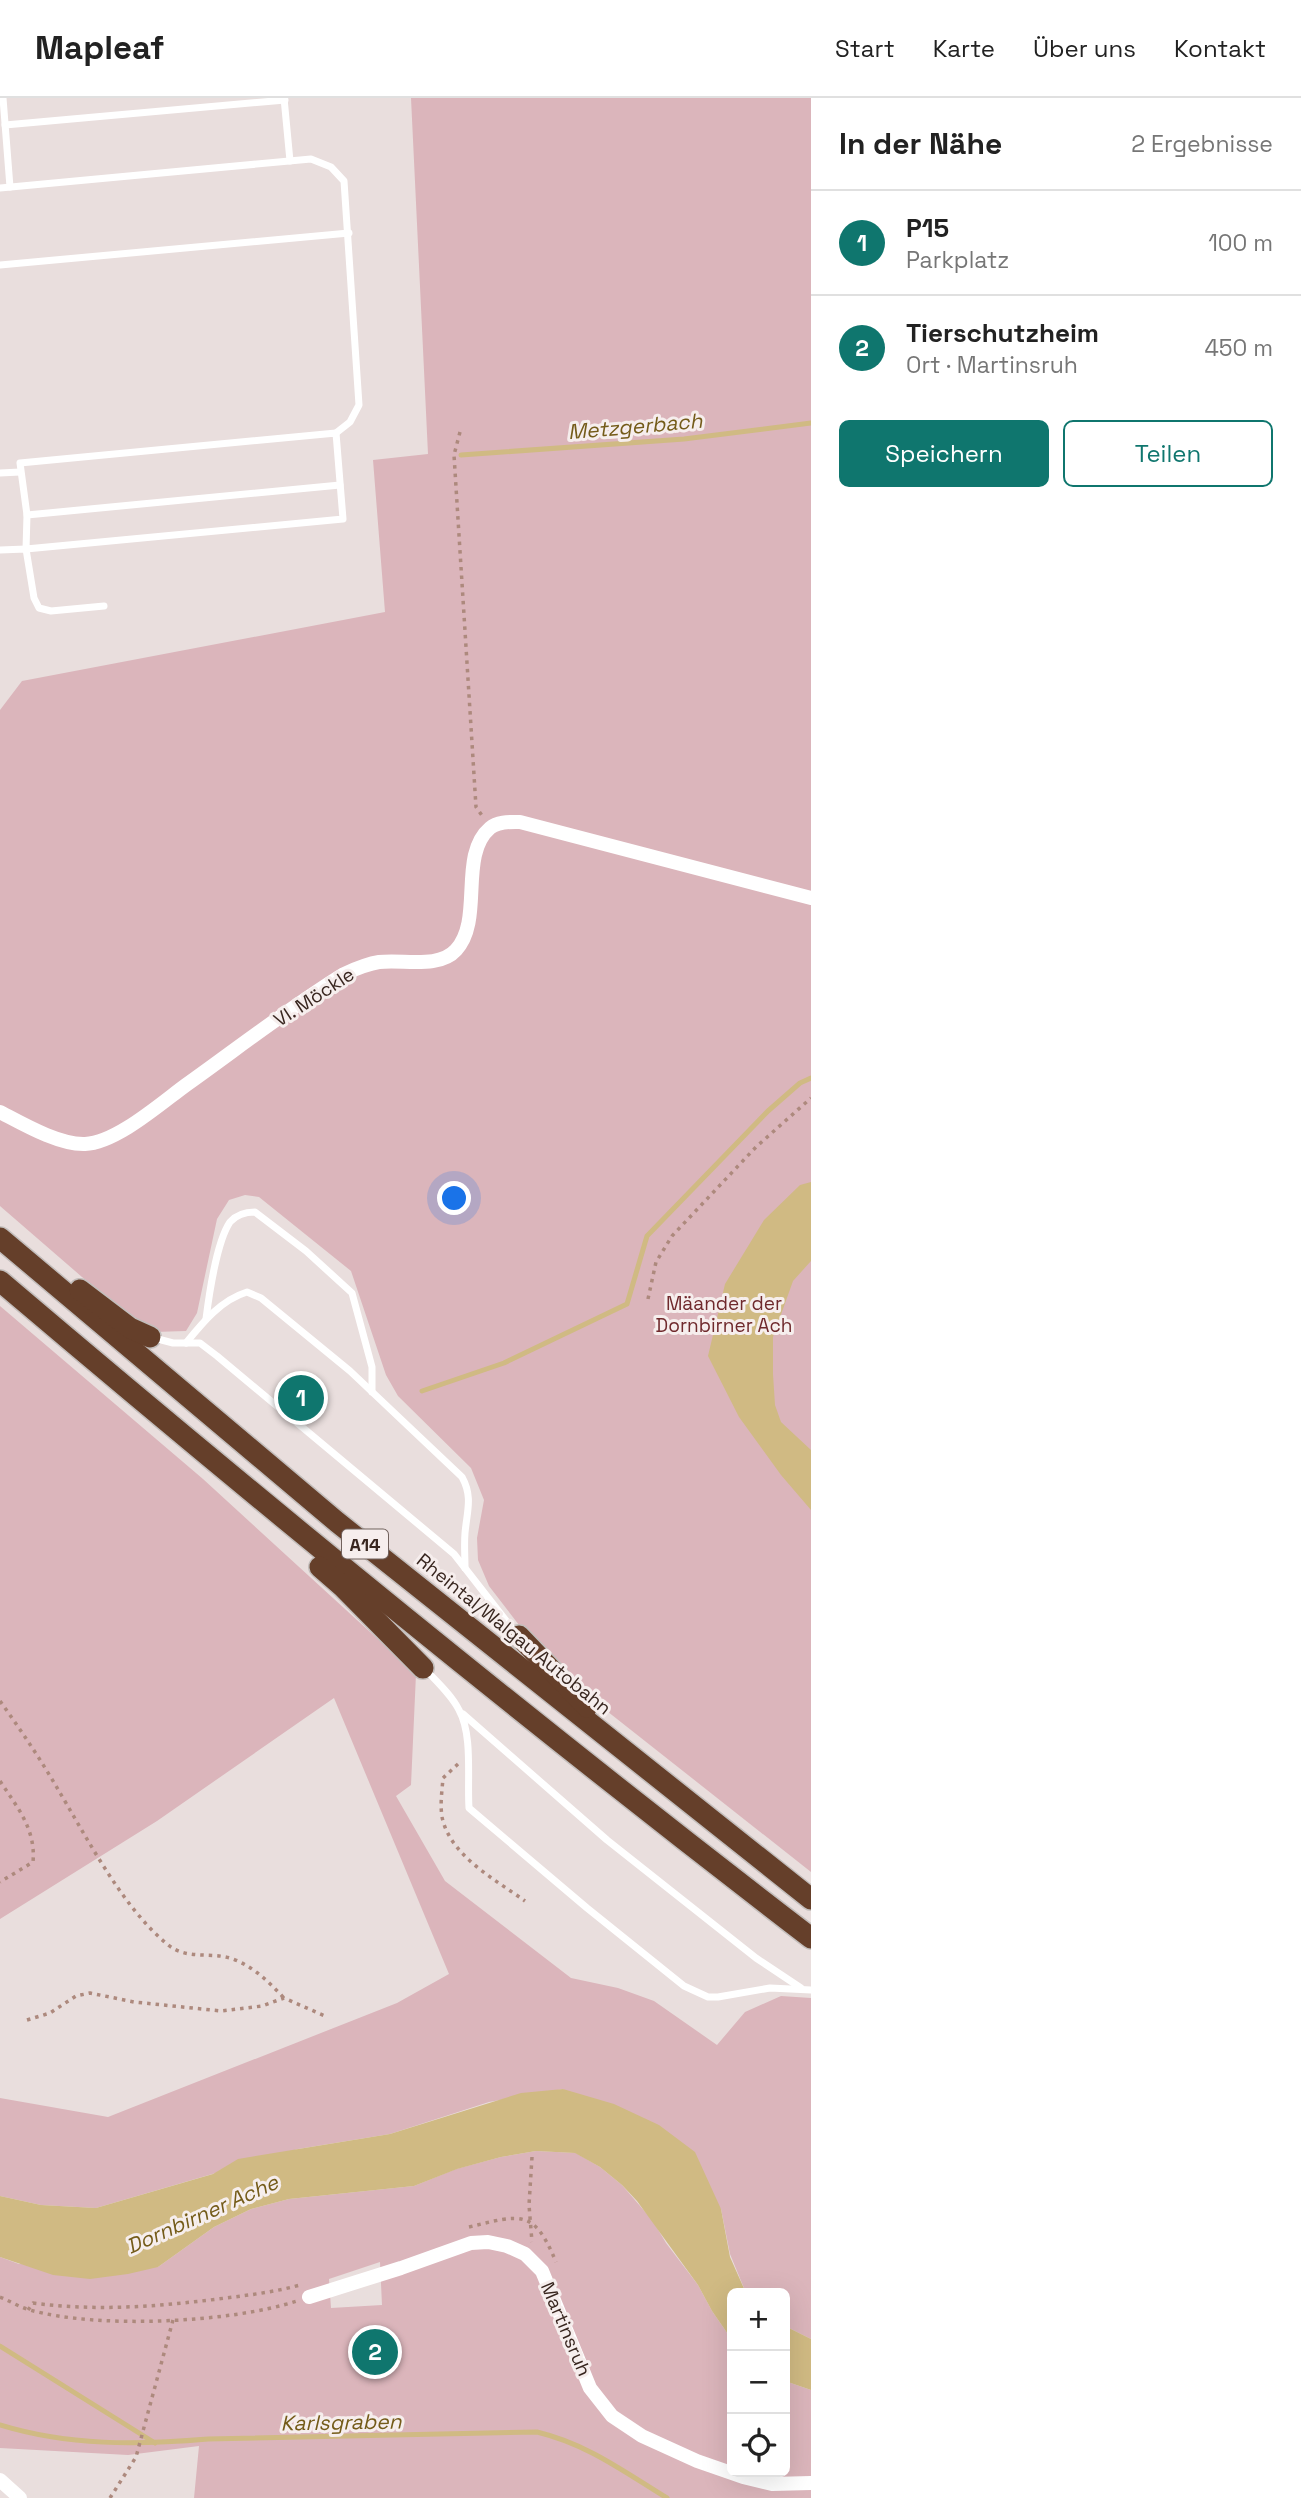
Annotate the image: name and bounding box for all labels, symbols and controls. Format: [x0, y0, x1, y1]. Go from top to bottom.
text: Mapleaf [35, 27, 164, 69]
text: Start [835, 33, 895, 64]
text: Karte [933, 33, 995, 64]
text: Über uns [1033, 33, 1136, 64]
text: Kontakt [1174, 33, 1266, 64]
text: In der Nähe [839, 124, 1002, 163]
text: 2 Ergebnisse [1131, 129, 1273, 159]
text: P15 [906, 211, 949, 245]
text: 1 [857, 228, 867, 258]
text: 100 m [1208, 228, 1273, 258]
text: Parkplatz [906, 245, 1009, 275]
text: Tierschutzheim [906, 316, 1099, 350]
text: 2 [855, 333, 869, 363]
text: 450 m [1204, 333, 1273, 363]
text: Ort · Martinsruh [906, 350, 1078, 380]
water label: Metzgerbach [567, 407, 705, 445]
button: Speichern [839, 420, 1049, 487]
button: Teilen [1063, 420, 1273, 487]
street label: VI. Möckle [269, 962, 359, 1032]
your location [437, 1181, 471, 1215]
park label: Mäander der Dornbirner Ach [656, 1291, 792, 1338]
pin: 1 [278, 1372, 324, 1424]
road number: A14 [342, 1530, 388, 1559]
street label: Rheintal/Walgau Autobahn [411, 1548, 617, 1720]
water label: Dornbirner Ache [122, 2168, 284, 2260]
street label: Martinsruh [535, 2278, 597, 2380]
map controls [727, 2288, 790, 2477]
button: + [727, 2288, 790, 2351]
pin: 2 [352, 2326, 398, 2378]
button: − [727, 2351, 790, 2414]
water label: Karlsgraben [280, 2407, 403, 2437]
button: locate [727, 2414, 790, 2477]

